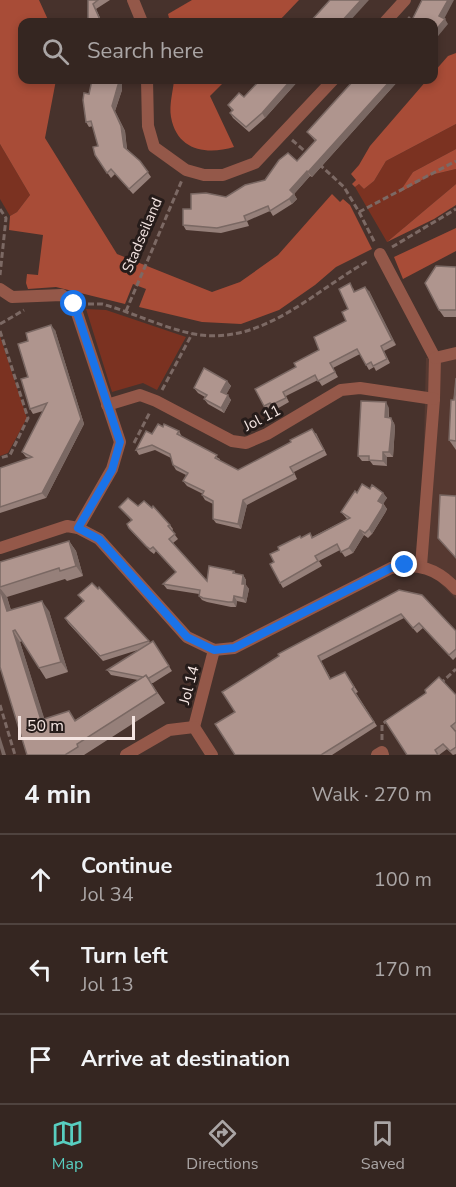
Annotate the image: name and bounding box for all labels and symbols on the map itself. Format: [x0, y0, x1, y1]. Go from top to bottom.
street label: Stadseiland [117, 195, 167, 275]
route start [60, 290, 86, 316]
street label: Jol 11 [239, 400, 284, 436]
route end [391, 551, 417, 577]
street label: Jol 14 [174, 663, 204, 708]
scale bar [18, 713, 135, 740]

